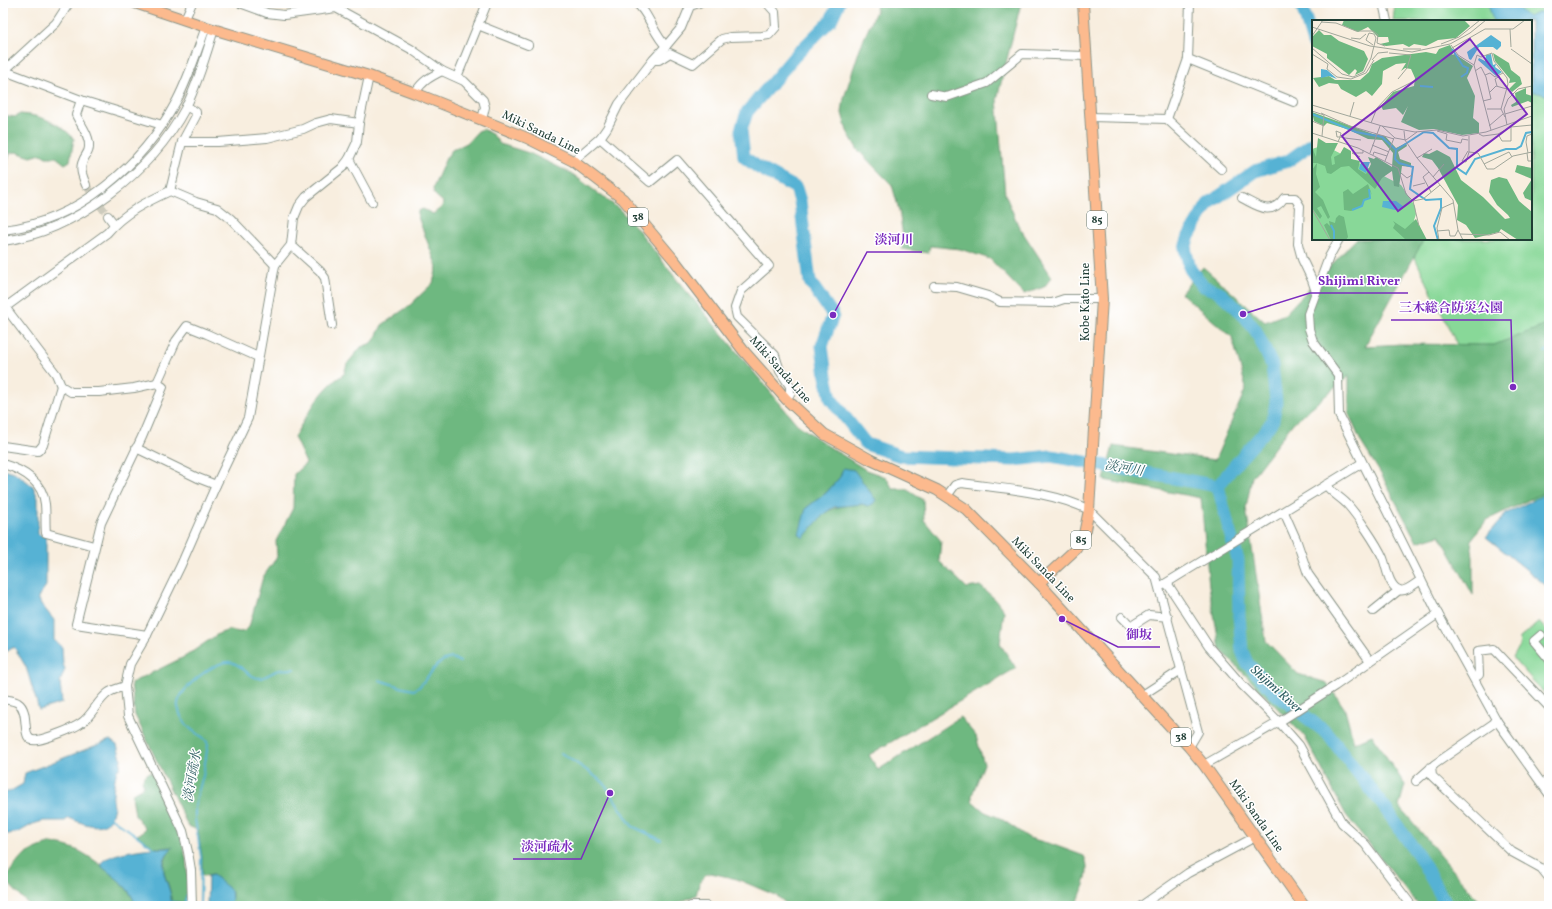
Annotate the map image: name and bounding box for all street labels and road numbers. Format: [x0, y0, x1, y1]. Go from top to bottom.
street label: Miki Sanda Line [499, 107, 583, 159]
road number: 38 [628, 208, 648, 226]
road number: 85 [1087, 211, 1107, 229]
street label: Kobe Kato Line [1078, 262, 1094, 341]
street label: Miki Sanda Line [745, 333, 815, 407]
road number: 85 [1071, 531, 1091, 549]
street label: Miki Sanda Line [1008, 534, 1079, 607]
road number: 38 [1171, 728, 1191, 746]
street label: Miki Sanda Line [1225, 776, 1287, 856]

